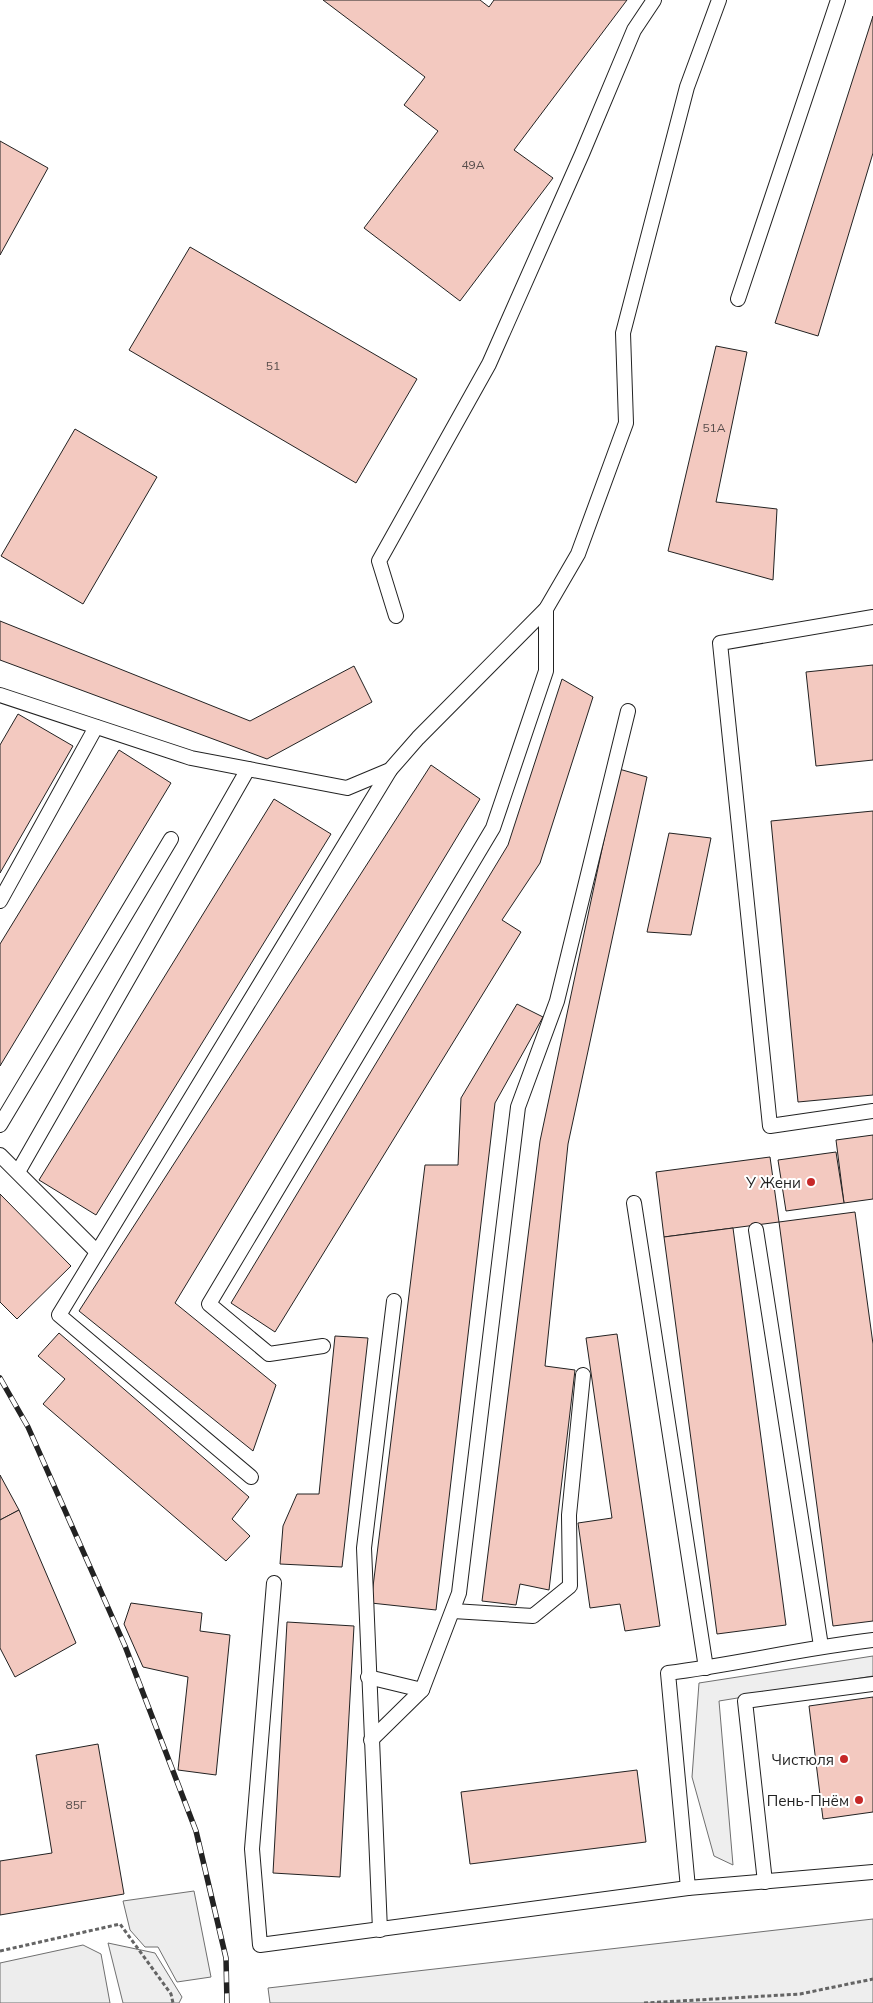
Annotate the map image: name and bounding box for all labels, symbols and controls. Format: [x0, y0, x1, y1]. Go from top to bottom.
house number: 49А [461, 157, 485, 172]
house number: 51 [266, 358, 280, 373]
house number: 51А [702, 420, 726, 435]
place label: У Жени [745, 1173, 801, 1192]
marker: У Жени [805, 1176, 817, 1188]
place label: Чистюля [772, 1750, 834, 1769]
marker: Чистюля [838, 1753, 850, 1765]
place label: Пень-Пнём [767, 1791, 849, 1810]
marker: Пень-Пнём [853, 1794, 865, 1806]
house number: 85Г [65, 1797, 87, 1812]

